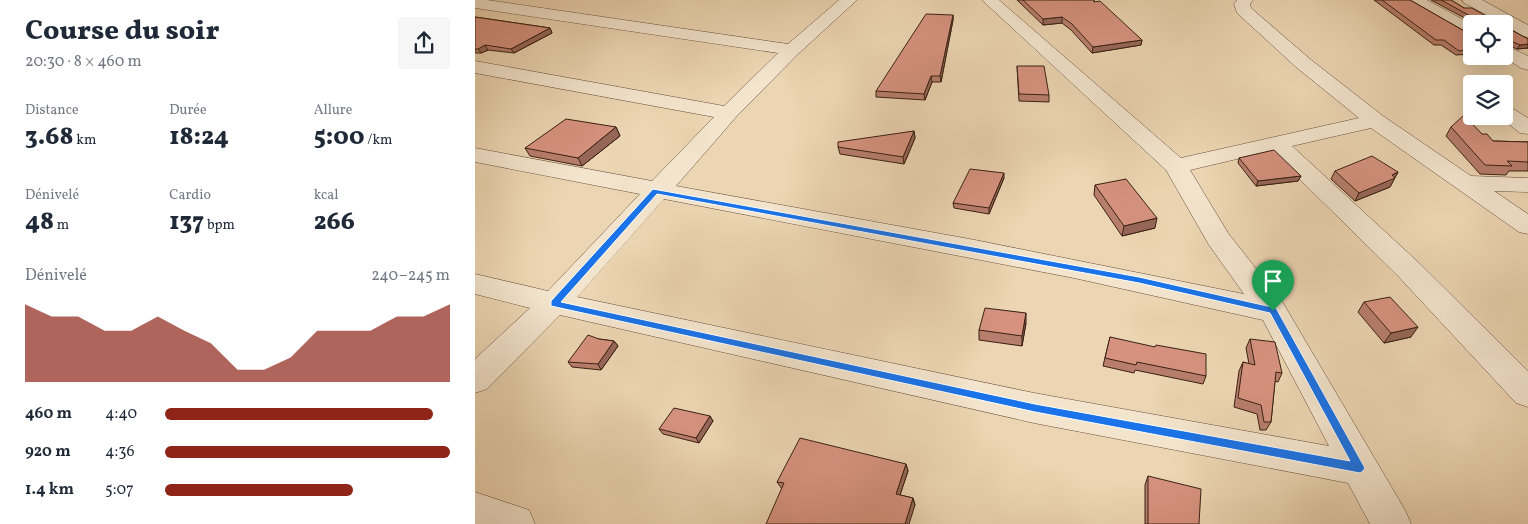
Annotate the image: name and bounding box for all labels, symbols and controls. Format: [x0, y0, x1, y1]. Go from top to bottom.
text: Course du soir [25, 12, 220, 51]
map controls [1463, 15, 1513, 125]
button: locate [1463, 15, 1513, 65]
button: share [398, 17, 450, 69]
text: 20:30 · 8 × 460 m [25, 51, 142, 73]
button: layers [1463, 75, 1513, 125]
text: Distance [25, 101, 79, 120]
text: Durée [169, 101, 207, 120]
text: Allure [314, 101, 352, 120]
text: 3.68 [25, 120, 74, 155]
text: 18:24 [169, 120, 229, 155]
text: 5:00 [314, 120, 365, 155]
text: km [74, 131, 96, 150]
text: /km [365, 131, 392, 150]
text: Dénivelé [25, 186, 79, 205]
text: Cardio [169, 186, 211, 205]
text: kcal [314, 186, 339, 205]
text: 48 [25, 205, 54, 240]
text: 137 [169, 205, 204, 240]
text: 266 [314, 205, 355, 240]
text: m [54, 216, 69, 235]
text: bpm [204, 216, 235, 235]
pin [1252, 260, 1294, 311]
text: Dénivelé [25, 265, 87, 287]
text: 240–245 m [371, 265, 450, 287]
icon: arrive [1259, 267, 1287, 295]
text: 460 m [25, 403, 72, 425]
text: 4:40 [105, 403, 137, 425]
text: 920 m [25, 441, 71, 463]
text: 4:36 [105, 441, 135, 463]
text: 1.4 km [25, 479, 74, 501]
text: 5:07 [105, 479, 134, 501]

